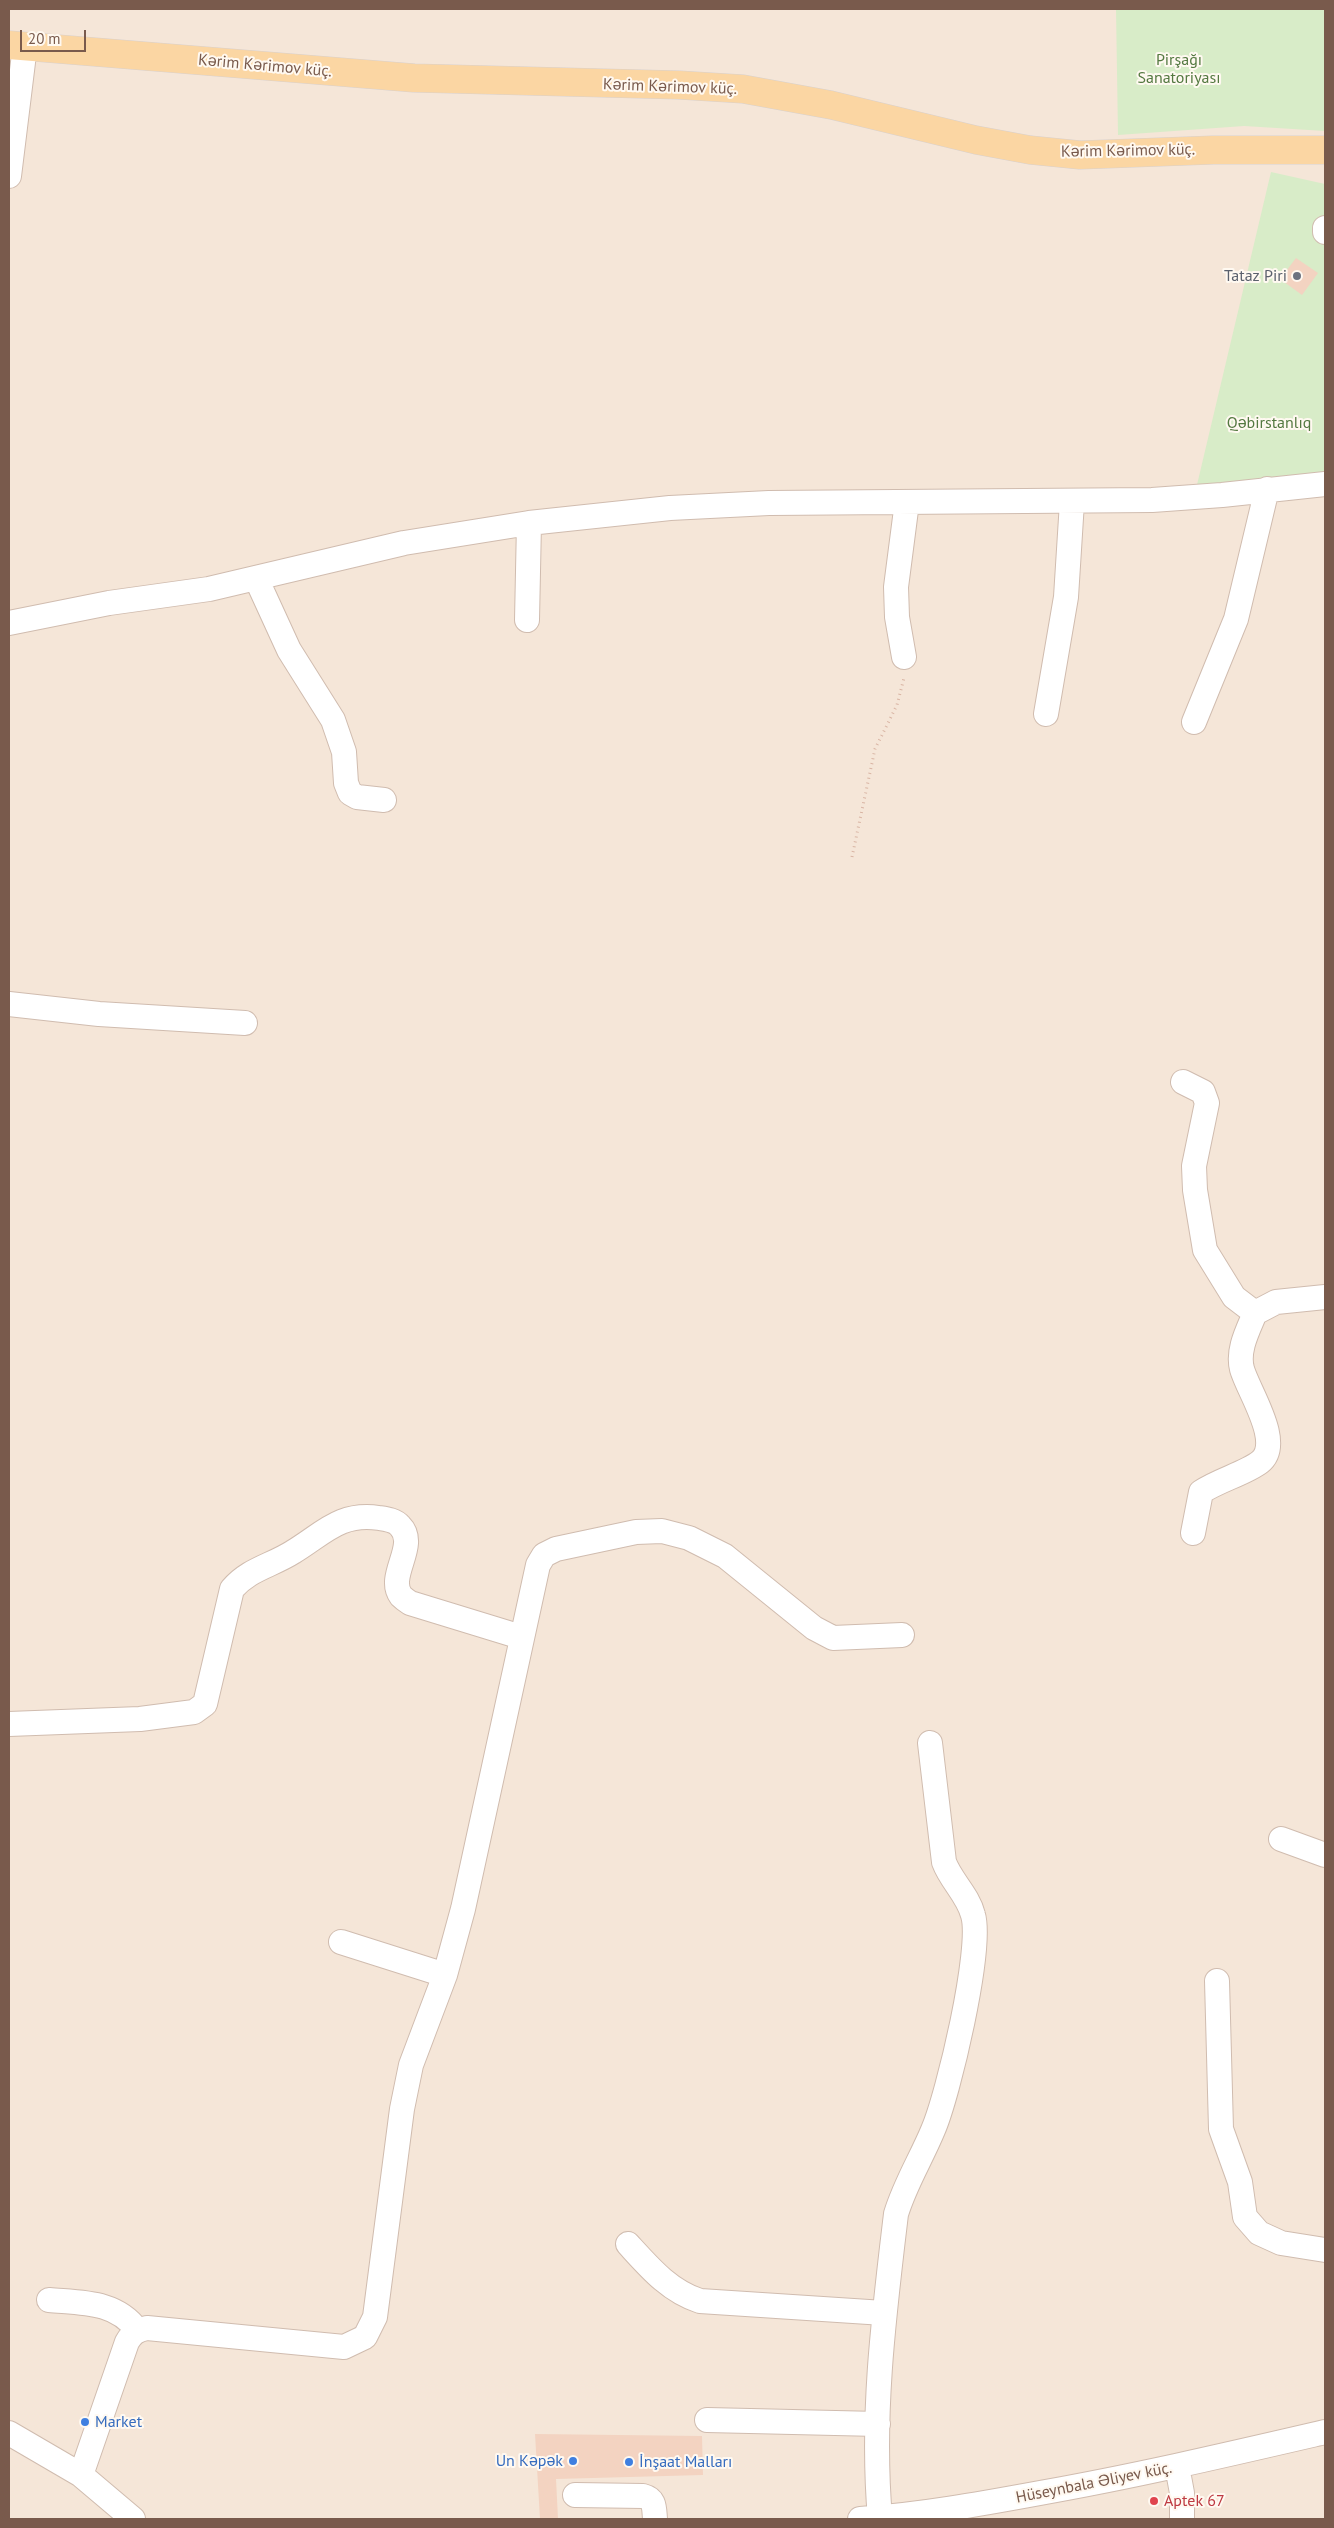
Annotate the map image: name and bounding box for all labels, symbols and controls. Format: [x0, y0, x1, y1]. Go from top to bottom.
scale bar [22, 20, 89, 52]
text: 20 m [28, 29, 61, 48]
park label: Pirşağı Sanatoriyası [1137, 50, 1221, 88]
street label: Kərim Kərimov küç. [197, 51, 333, 81]
street label: Kərim Kərimov küç. [603, 75, 737, 99]
street label: Kərim Kərimov küç. [1061, 140, 1195, 162]
place label: Tataz Piri [1224, 266, 1287, 286]
marker: Tataz Piri [1291, 270, 1303, 282]
park label: Qəbirstanlıq [1227, 413, 1311, 433]
place label: Market [95, 2412, 142, 2432]
marker: Market [79, 2416, 91, 2428]
place label: Un Kəpək [496, 2451, 563, 2471]
place label: İnşaat Malları [639, 2452, 732, 2472]
marker: Un Kəpək [567, 2455, 579, 2467]
marker: İnşaat Malları [623, 2456, 635, 2468]
street label: Hüseynbala Əliyev küç. [1014, 2458, 1174, 2508]
place label: Aptek 67 [1164, 2491, 1225, 2511]
marker: Aptek 67 [1148, 2495, 1160, 2507]

